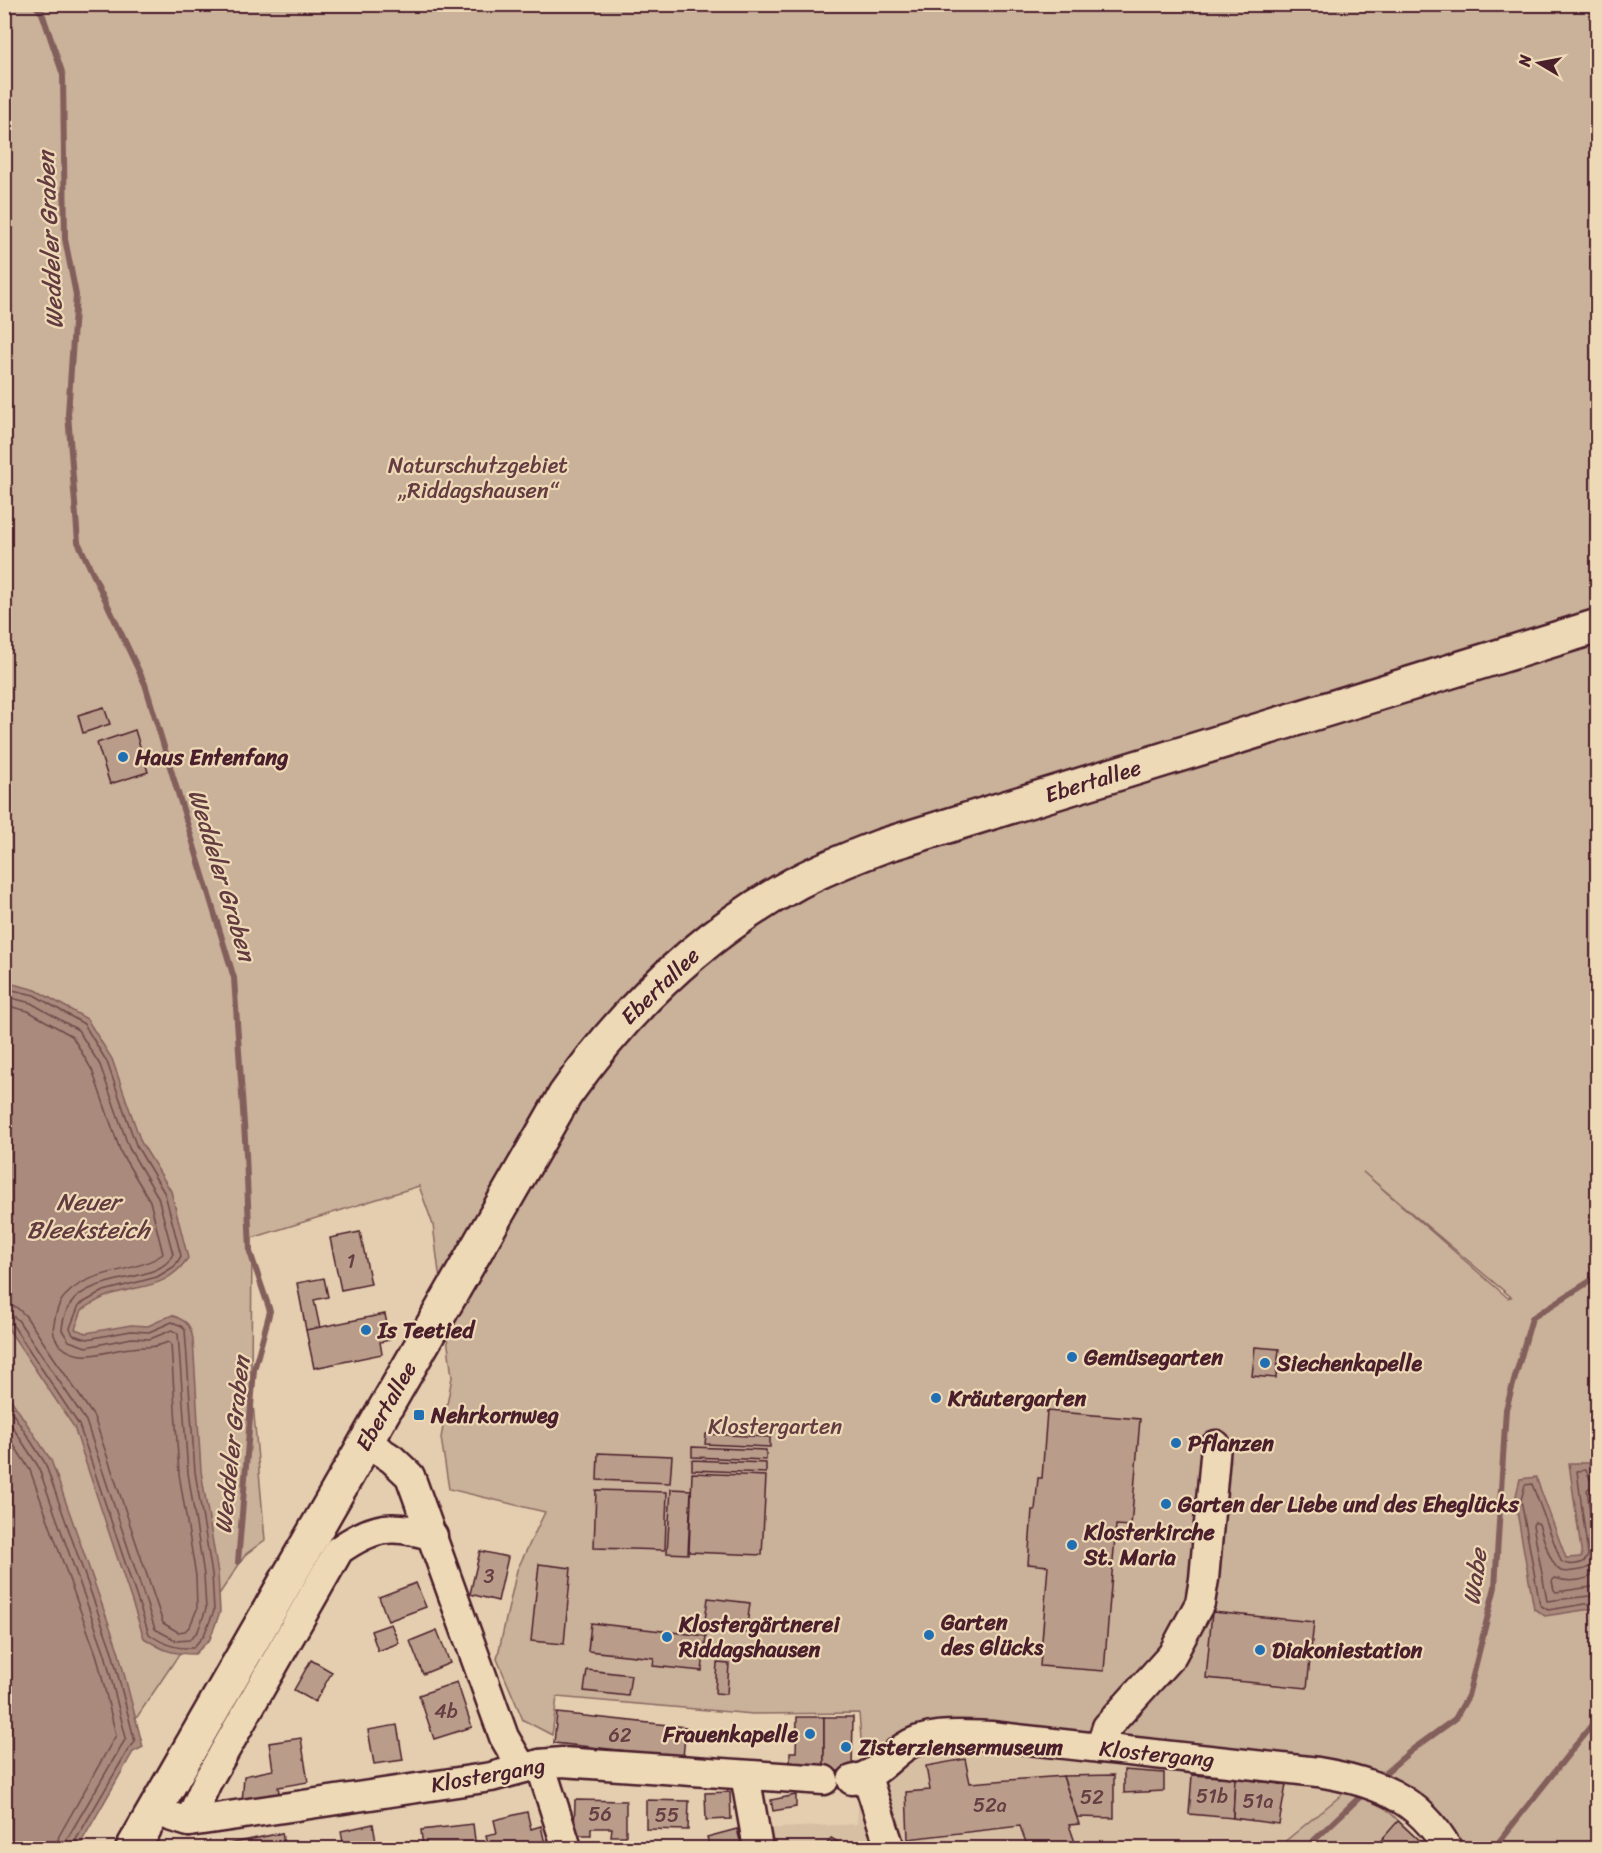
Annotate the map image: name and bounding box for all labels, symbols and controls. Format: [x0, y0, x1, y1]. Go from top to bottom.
north arrow [1509, 33, 1569, 93]
text: N [1509, 52, 1540, 69]
water label: Weddeler Graben [24, 147, 76, 330]
park label: Naturschutzgebiet „Riddagshausen“ [388, 446, 568, 510]
place label: Haus Entenfang [134, 738, 288, 777]
street label: Ebertallee [1040, 748, 1146, 814]
marker: Haus Entenfang [116, 750, 130, 764]
water label: Weddeler Graben [176, 784, 269, 969]
street label: Ebertallee [611, 938, 709, 1034]
water label: Neuer Bleeksteich [27, 1181, 152, 1251]
house number: 1 [347, 1244, 355, 1279]
place label: Is Teetied [377, 1311, 476, 1350]
marker: Is Teetied [359, 1323, 373, 1337]
place label: Gemüsegarten [1083, 1338, 1223, 1377]
place label: Siechenkapelle [1276, 1344, 1422, 1383]
marker: Gemüsegarten [1065, 1350, 1079, 1364]
water label: Weddeler Graben [202, 1351, 263, 1536]
street label: Ebertallee [344, 1353, 428, 1459]
marker: Siechenkapelle [1258, 1356, 1272, 1370]
place label: Kräutergarten [947, 1379, 1087, 1418]
marker: Kräutergarten [929, 1391, 943, 1405]
place label: Nehrkornweg [430, 1396, 559, 1435]
park label: Klostergarten [708, 1407, 842, 1446]
marker: Nehrkornweg [412, 1408, 426, 1422]
place label: Pflanzen [1188, 1424, 1274, 1463]
marker: Pflanzen [1169, 1436, 1183, 1450]
place label: Garten der Liebe und des Eheglücks [1177, 1485, 1520, 1524]
marker: Garten der Liebe und des Eheglücks [1159, 1497, 1173, 1511]
place label: Klosterkirche St. Maria [1083, 1513, 1215, 1577]
marker: Klosterkirche St. Maria [1065, 1538, 1079, 1552]
water label: Wabe [1450, 1544, 1500, 1608]
house number: 3 [484, 1559, 495, 1594]
place label: Garten des Glücks [940, 1603, 1044, 1667]
place label: Klostergärtnerei Riddagshausen [678, 1605, 840, 1669]
marker: Garten des Glücks [922, 1628, 936, 1642]
marker: Klostergärtnerei Riddagshausen [660, 1630, 674, 1644]
place label: Diakoniestation [1272, 1631, 1423, 1670]
marker: Diakoniestation [1253, 1643, 1267, 1657]
house number: 4b [434, 1694, 458, 1729]
place label: Frauenkapelle [662, 1715, 798, 1754]
house number: 62 [609, 1718, 632, 1753]
marker: Frauenkapelle [803, 1727, 817, 1741]
place label: Zisterziensermuseum [857, 1728, 1063, 1767]
street label: Klostergang [1098, 1729, 1216, 1779]
marker: Zisterziensermuseum [839, 1740, 853, 1754]
street label: Klostergang [428, 1746, 548, 1804]
house number: 51b [1196, 1779, 1228, 1814]
house number: 52 [1080, 1780, 1104, 1815]
house number: 51a [1243, 1784, 1273, 1819]
house number: 52a [973, 1788, 1007, 1823]
house number: 56 [588, 1797, 612, 1832]
house number: 55 [655, 1798, 679, 1833]

